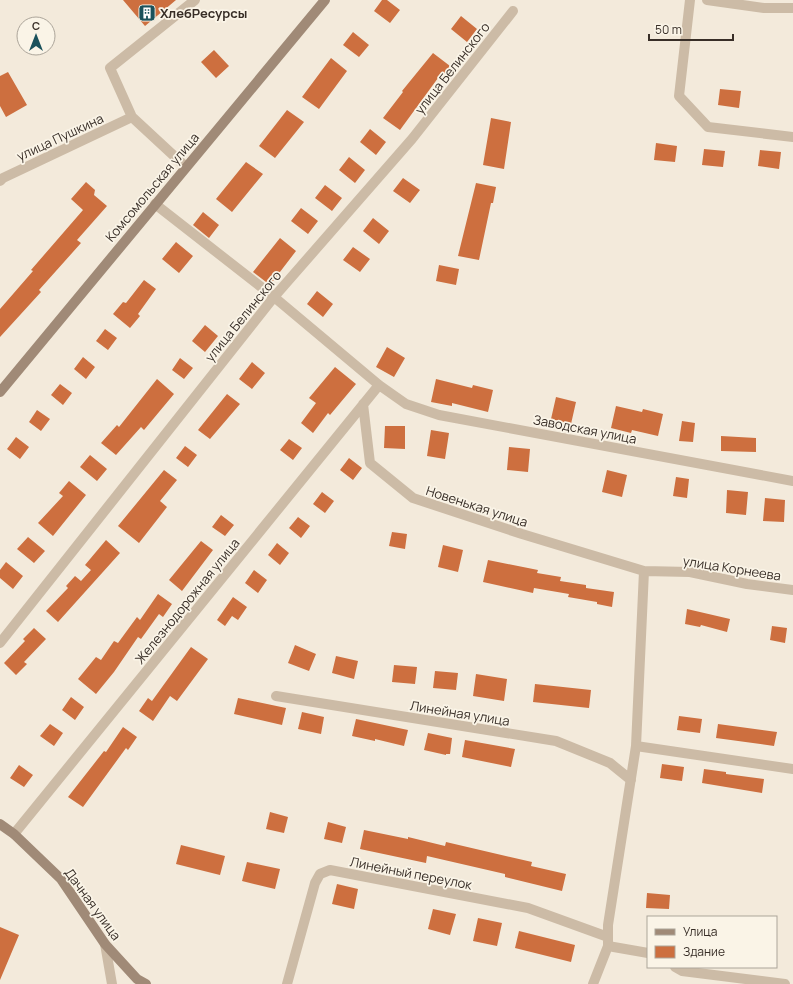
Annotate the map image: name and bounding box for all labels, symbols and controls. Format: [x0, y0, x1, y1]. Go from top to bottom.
building icon: ХлебРесурсы [137, 3, 157, 23]
place label: ХлебРесурсы [160, 4, 247, 22]
north arrow [16, 16, 56, 56]
scale bar [649, 16, 733, 42]
text: С [32, 18, 40, 33]
street label: улица Белинского [410, 18, 494, 118]
text: 50 m [655, 21, 682, 38]
street label: улица Пушкина [14, 109, 106, 165]
street label: Комсомольская улица [101, 129, 203, 245]
street label: улица Белинского [201, 267, 285, 365]
street label: Заводская улица [532, 410, 638, 448]
street label: Новенькая улица [424, 481, 530, 531]
street label: Железнодорожная улица [131, 534, 243, 668]
street label: улица Корнеева [682, 551, 782, 585]
street label: Линейная улица [409, 696, 511, 730]
street label: Линейный переулок [348, 852, 474, 894]
street label: Дачная улица [61, 864, 125, 944]
legend [647, 916, 777, 968]
text: Улица [683, 923, 717, 940]
text: Здание [683, 943, 725, 960]

